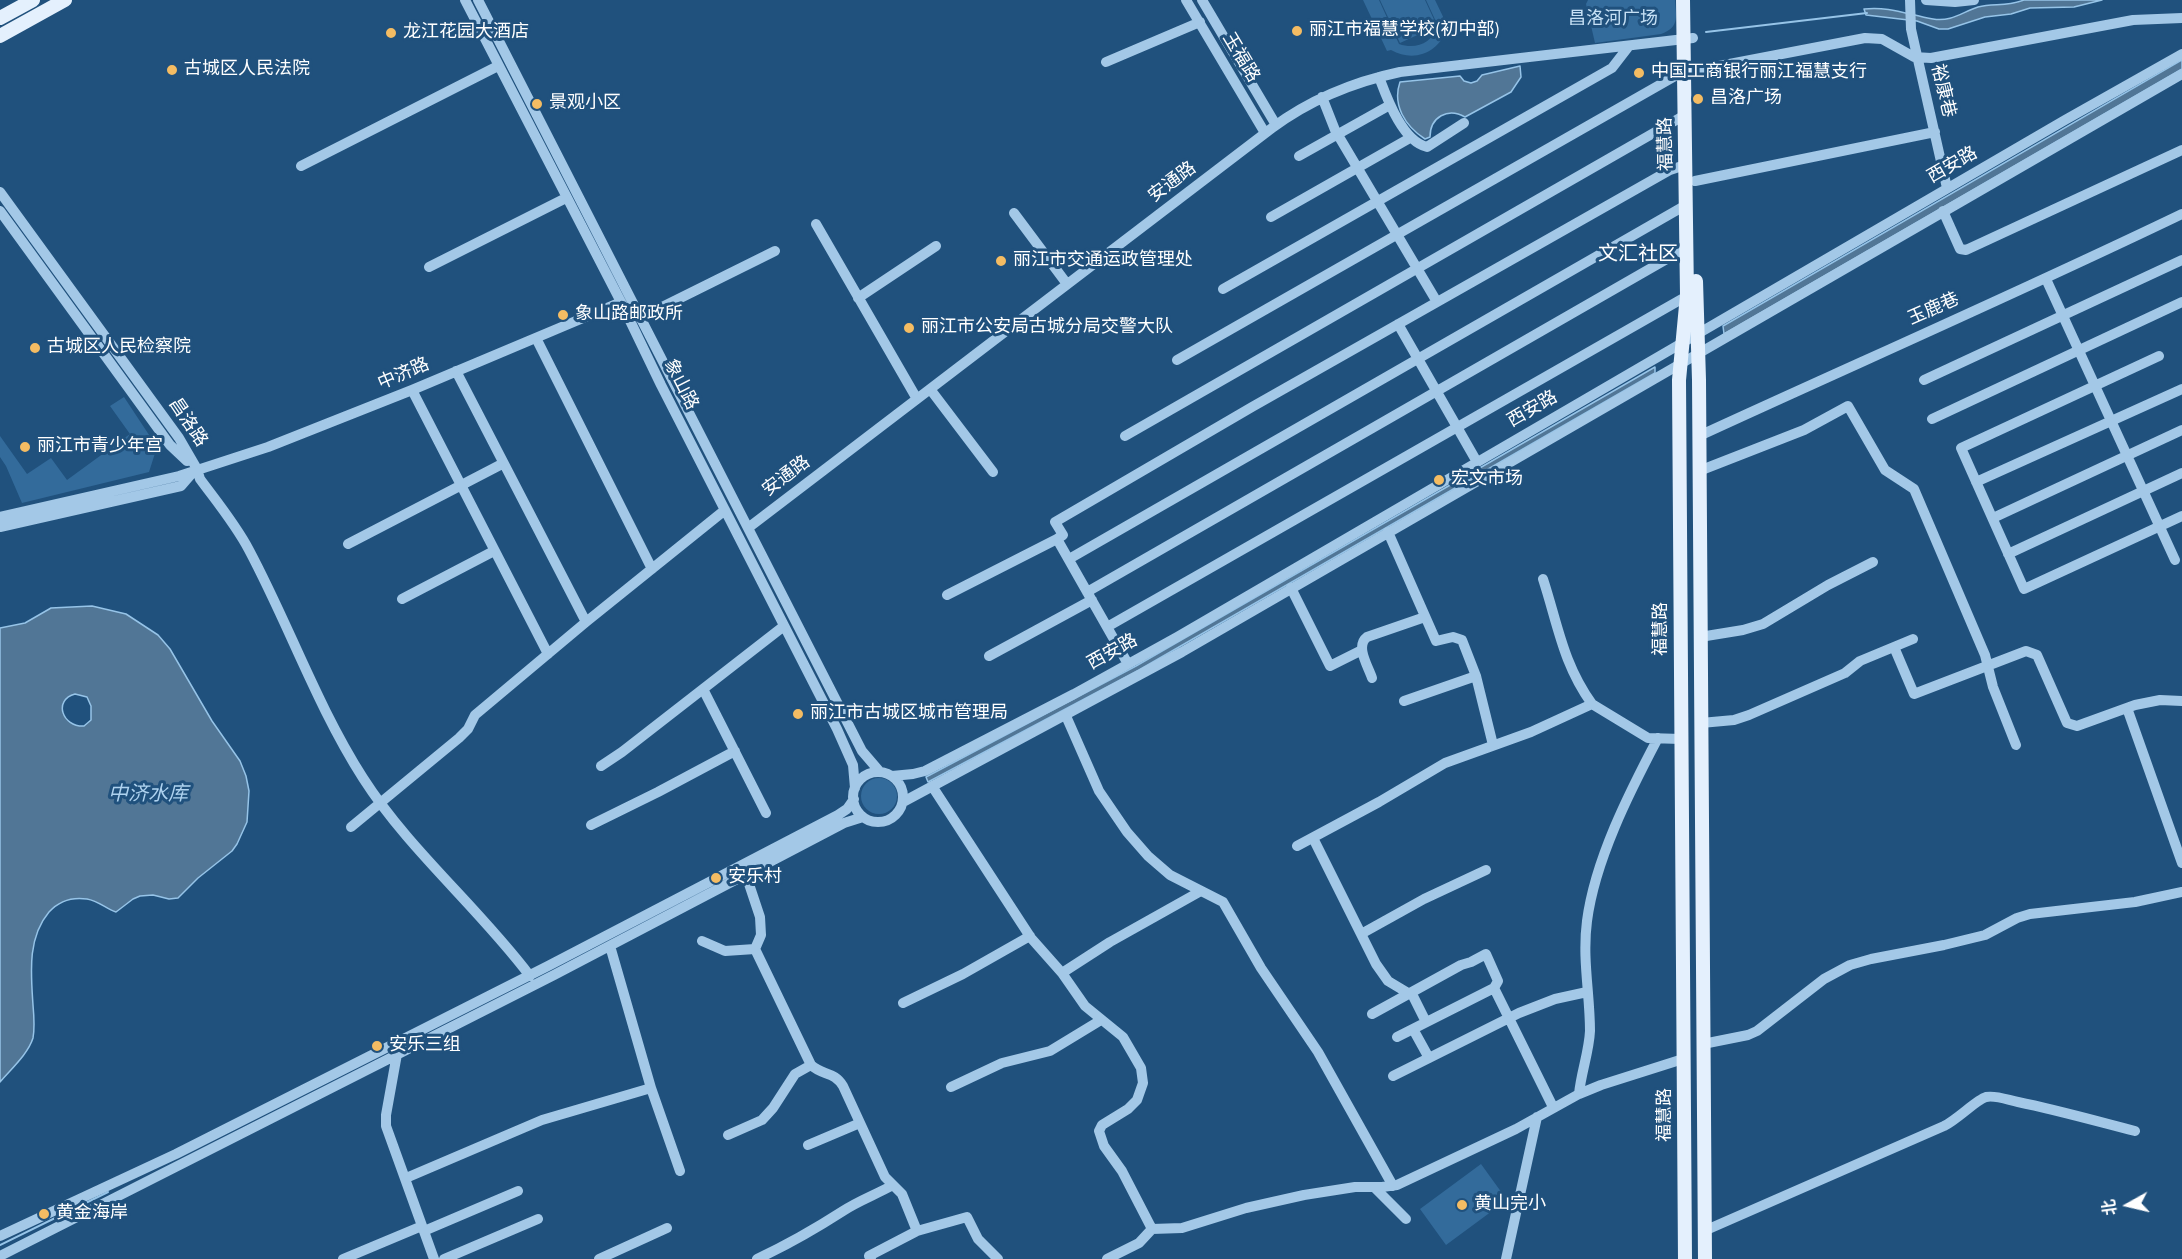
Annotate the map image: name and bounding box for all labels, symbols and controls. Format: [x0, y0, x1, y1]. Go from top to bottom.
park label: 昌洛河广场 [1568, 9, 1658, 31]
place label: 丽江市福慧学校(初中部) [1309, 20, 1500, 42]
place label: 龙江花园大酒店 [403, 22, 529, 44]
marker: 丽江市福慧学校(初中部) [1290, 24, 1304, 38]
marker: 龙江花园大酒店 [384, 26, 398, 40]
street label: 玉福路 [1217, 29, 1263, 87]
place label: 古城区人民法院 [184, 59, 310, 81]
place label: 中国工商银行丽江福慧支行 [1651, 62, 1867, 84]
street label: 裕康巷 [1925, 62, 1959, 120]
marker: 古城区人民法院 [165, 63, 179, 77]
marker: 中国工商银行丽江福慧支行 [1632, 66, 1646, 80]
place label: 昌洛广场 [1710, 88, 1782, 110]
marker: 昌洛广场 [1691, 92, 1705, 106]
place label: 景观小区 [549, 93, 621, 115]
marker: 景观小区 [530, 97, 544, 111]
street label: 福慧路 [1656, 117, 1678, 171]
street label: 西安路 [1924, 143, 1982, 189]
street label: 安通路 [1145, 158, 1201, 208]
district label: 文汇社区 [1598, 244, 1678, 268]
place label: 丽江市交通运政管理处 [1013, 250, 1193, 272]
marker: 丽江市交通运政管理处 [994, 254, 1008, 268]
street label: 玉鹿巷 [1905, 289, 1963, 331]
place label: 象山路邮政所 [575, 304, 683, 326]
marker: 象山路邮政所 [556, 308, 570, 322]
place label: 丽江市公安局古城分局交警大队 [921, 317, 1173, 339]
marker: 丽江市公安局古城分局交警大队 [902, 321, 916, 335]
place label: 古城区人民检察院 [47, 337, 191, 359]
marker: 古城区人民检察院 [28, 341, 42, 355]
street label: 中济路 [375, 355, 433, 395]
street label: 象山路 [658, 356, 702, 414]
street label: 西安路 [1504, 387, 1562, 433]
street label: 昌洛路 [163, 395, 211, 451]
place label: 丽江市青少年宫 [37, 436, 163, 458]
marker: 丽江市青少年宫 [18, 440, 32, 454]
street label: 安通路 [759, 452, 815, 502]
place label: 宏文市场 [1451, 469, 1523, 491]
marker: 宏文市场 [1432, 473, 1446, 487]
street label: 福慧路 [1651, 602, 1673, 656]
street label: 西安路 [1084, 630, 1142, 676]
place label: 丽江市古城区城市管理局 [810, 703, 1008, 725]
marker: 丽江市古城区城市管理局 [791, 707, 805, 721]
water label: 中济水库 [108, 784, 188, 808]
place label: 安乐村 [728, 867, 782, 889]
marker: 安乐村 [709, 871, 723, 885]
place label: 安乐三组 [389, 1035, 461, 1057]
marker: 安乐三组 [370, 1039, 384, 1053]
street label: 福慧路 [1655, 1088, 1677, 1142]
north arrow [2098, 1175, 2158, 1235]
place label: 黄山完小 [1474, 1194, 1546, 1216]
marker: 黄山完小 [1455, 1198, 1469, 1212]
text: 北 [2098, 1198, 2122, 1217]
place label: 黄金海岸 [56, 1203, 128, 1225]
marker: 黄金海岸 [37, 1207, 51, 1221]

